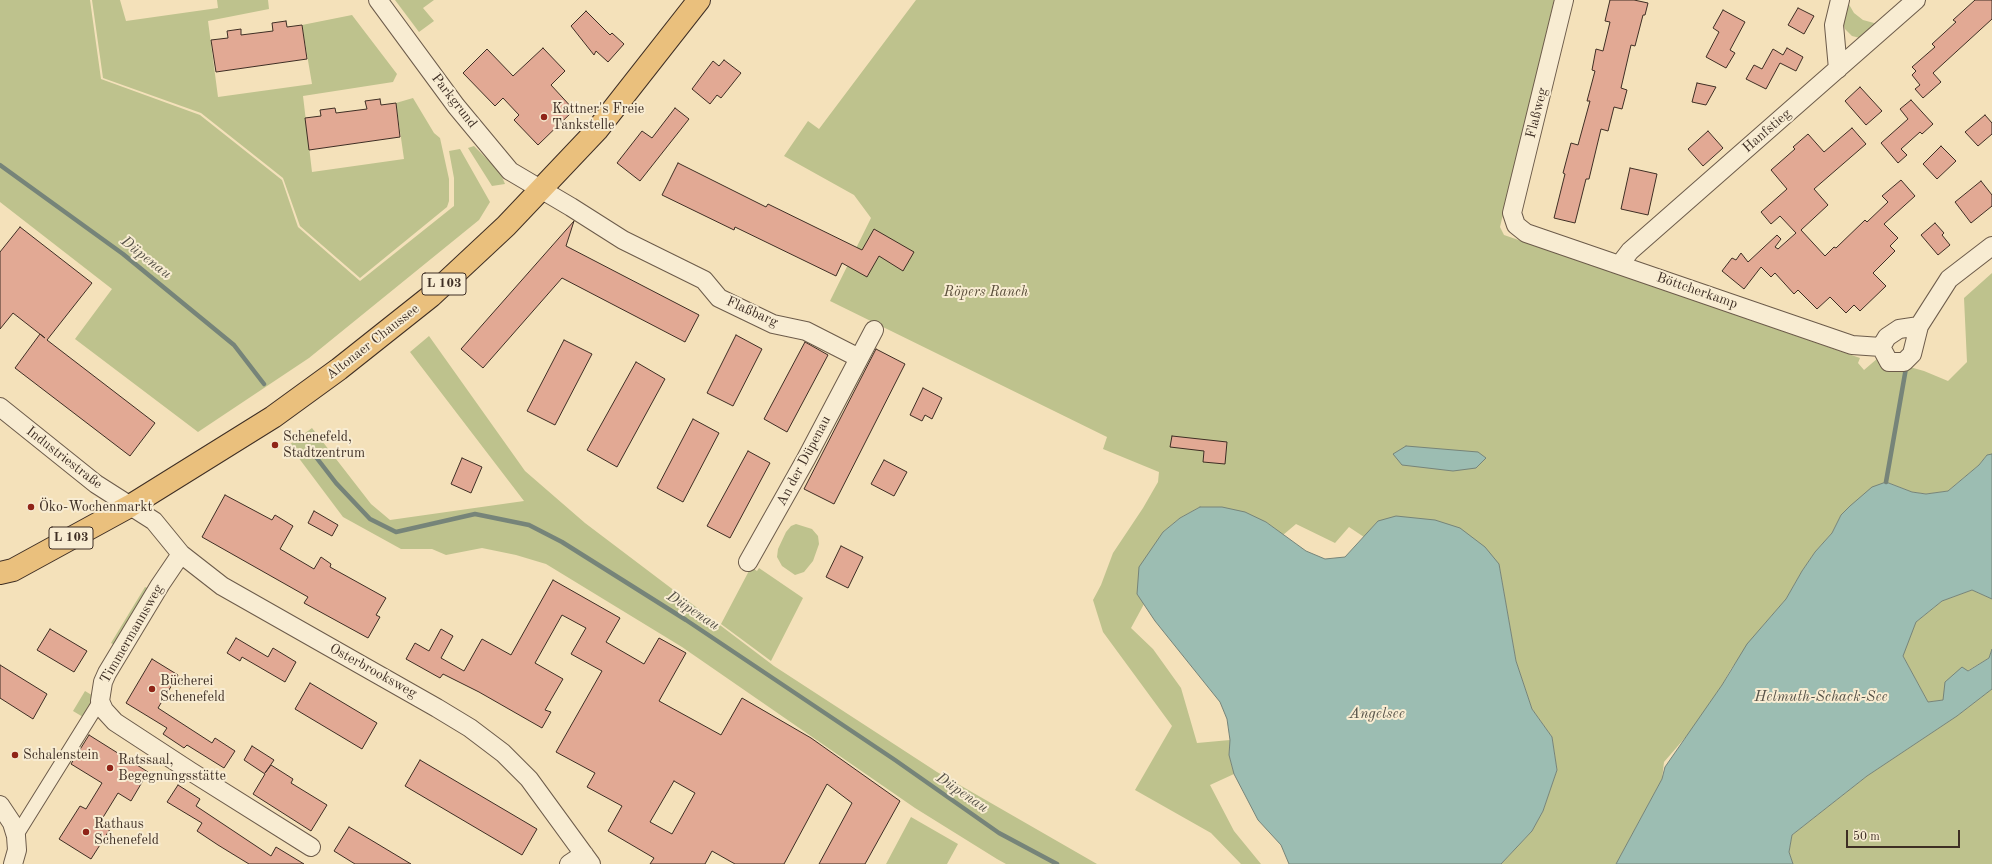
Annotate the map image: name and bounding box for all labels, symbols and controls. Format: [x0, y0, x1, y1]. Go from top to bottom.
street label: Parkgrund [428, 70, 480, 132]
street label: Flaßweg [1523, 86, 1551, 140]
place label: Kattner's Freie Tankstelle [552, 101, 644, 134]
street label: Hanfstieg [1739, 105, 1795, 157]
marker: Kattner's Freie Tankstelle [539, 112, 549, 122]
water label: Düpenau [117, 233, 175, 283]
street label: Böttcherkamp [1654, 269, 1740, 313]
road number: L 103 [422, 273, 466, 295]
park label: Röpers Ranch [944, 284, 1028, 300]
street label: Flaßbarg [724, 293, 780, 331]
street label: Altonaer Chaussee [323, 300, 423, 384]
street label: An der Düpenau [773, 413, 835, 509]
street label: Industriestraße [22, 423, 106, 493]
place label: Schenefeld, Stadtzentrum [283, 429, 365, 462]
marker: Schenefeld, Stadtzentrum [270, 440, 280, 450]
place label: Öko-Wochenmarkt [39, 499, 152, 515]
marker: Öko-Wochenmarkt [26, 502, 36, 512]
road number: L 103 [49, 527, 93, 549]
street label: Timmermannsweg [97, 581, 167, 687]
water label: Düpenau [663, 587, 723, 635]
street label: Osterbrooksweg [326, 640, 420, 702]
place label: Bücherei Schenefeld [160, 673, 225, 706]
marker: Bücherei Schenefeld [147, 684, 157, 694]
water label: Helmuth-Schack-See [1754, 688, 1888, 706]
water label: Angelsee [1349, 705, 1405, 723]
place label: Schalenstein [23, 747, 99, 763]
marker: Schalenstein [10, 750, 20, 760]
place label: Ratssaal, Begegnungsstätte [118, 752, 226, 784]
marker: Ratssaal, Begegnungsstätte [105, 763, 115, 773]
water label: Düpenau [932, 769, 992, 817]
place label: Rathaus Schenefeld [94, 816, 159, 848]
scale bar [1848, 822, 1962, 848]
marker: Rathaus Schenefeld [81, 827, 91, 837]
text: 50 m [1853, 831, 1880, 843]

